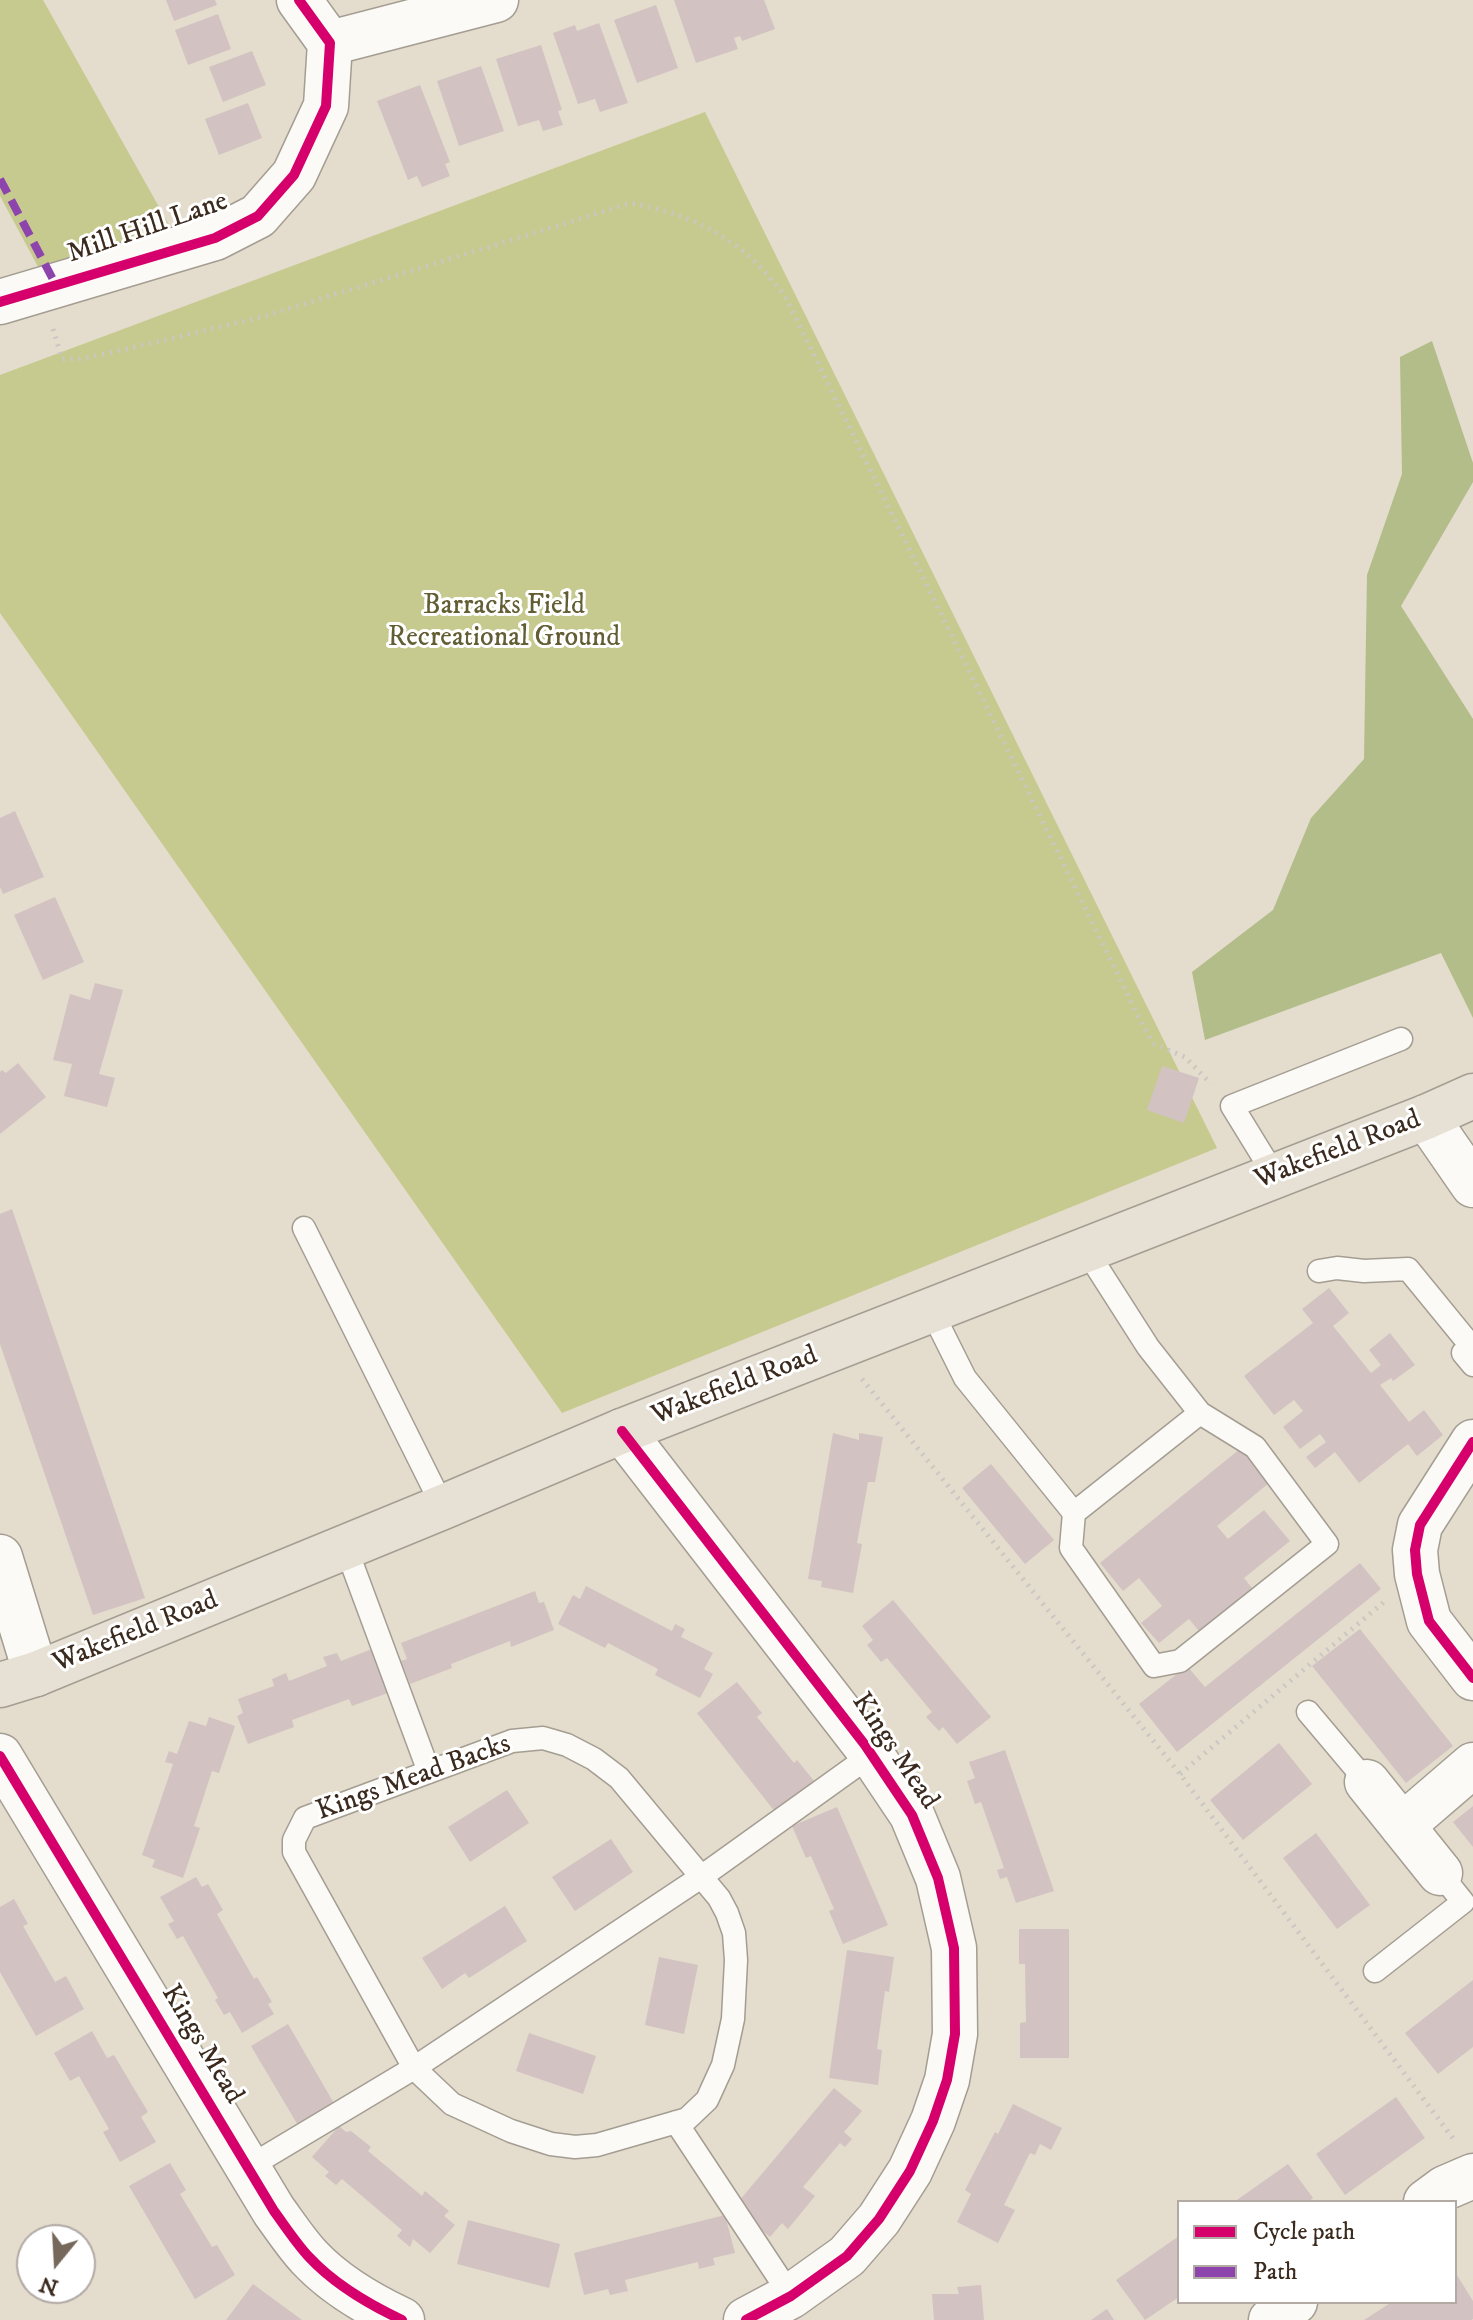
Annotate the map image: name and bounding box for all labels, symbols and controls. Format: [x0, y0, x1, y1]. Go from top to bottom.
street label: Mill Hill Lane [63, 186, 233, 272]
park label: Barracks Field Recreational Ground [388, 590, 620, 656]
street label: Wakefield Road [1250, 1104, 1426, 1198]
street label: Wakefield Road [647, 1340, 823, 1434]
street label: Wakefield Road [49, 1585, 223, 1681]
street label: Kings Mead [843, 1687, 945, 1817]
street label: Kings Mead Backs [312, 1728, 516, 1830]
street label: Kings Mead [152, 1979, 250, 2111]
legend [1177, 2200, 1457, 2304]
text: Cycle path [1253, 2217, 1355, 2247]
north arrow [16, 2224, 96, 2304]
text: Path [1253, 2257, 1297, 2287]
text: N [36, 2270, 62, 2301]

